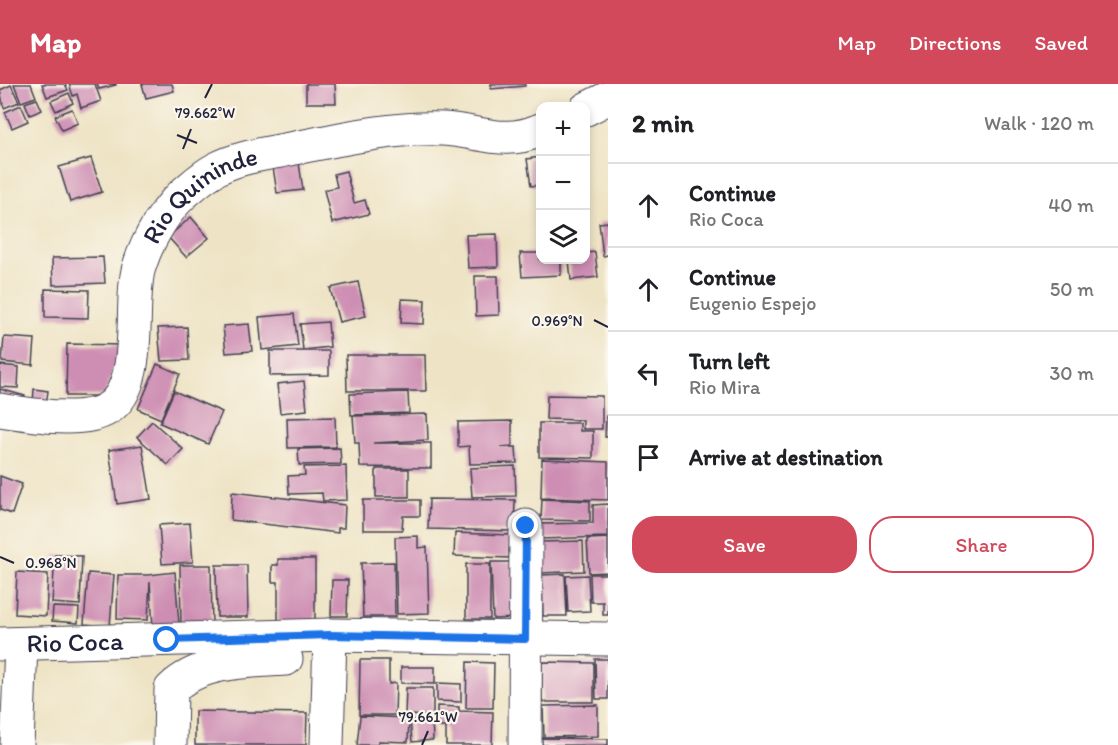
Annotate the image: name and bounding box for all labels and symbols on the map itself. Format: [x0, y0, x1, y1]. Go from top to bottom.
text: 79.662°W [175, 104, 235, 122]
street label: Rio Quininde [135, 140, 260, 249]
text: 0.969°N [531, 312, 583, 330]
route end [512, 512, 538, 538]
text: 0.968°N [25, 554, 77, 572]
street label: Rio Coca [26, 625, 124, 659]
route start [153, 626, 179, 652]
text: 79.661°W [398, 708, 458, 726]

